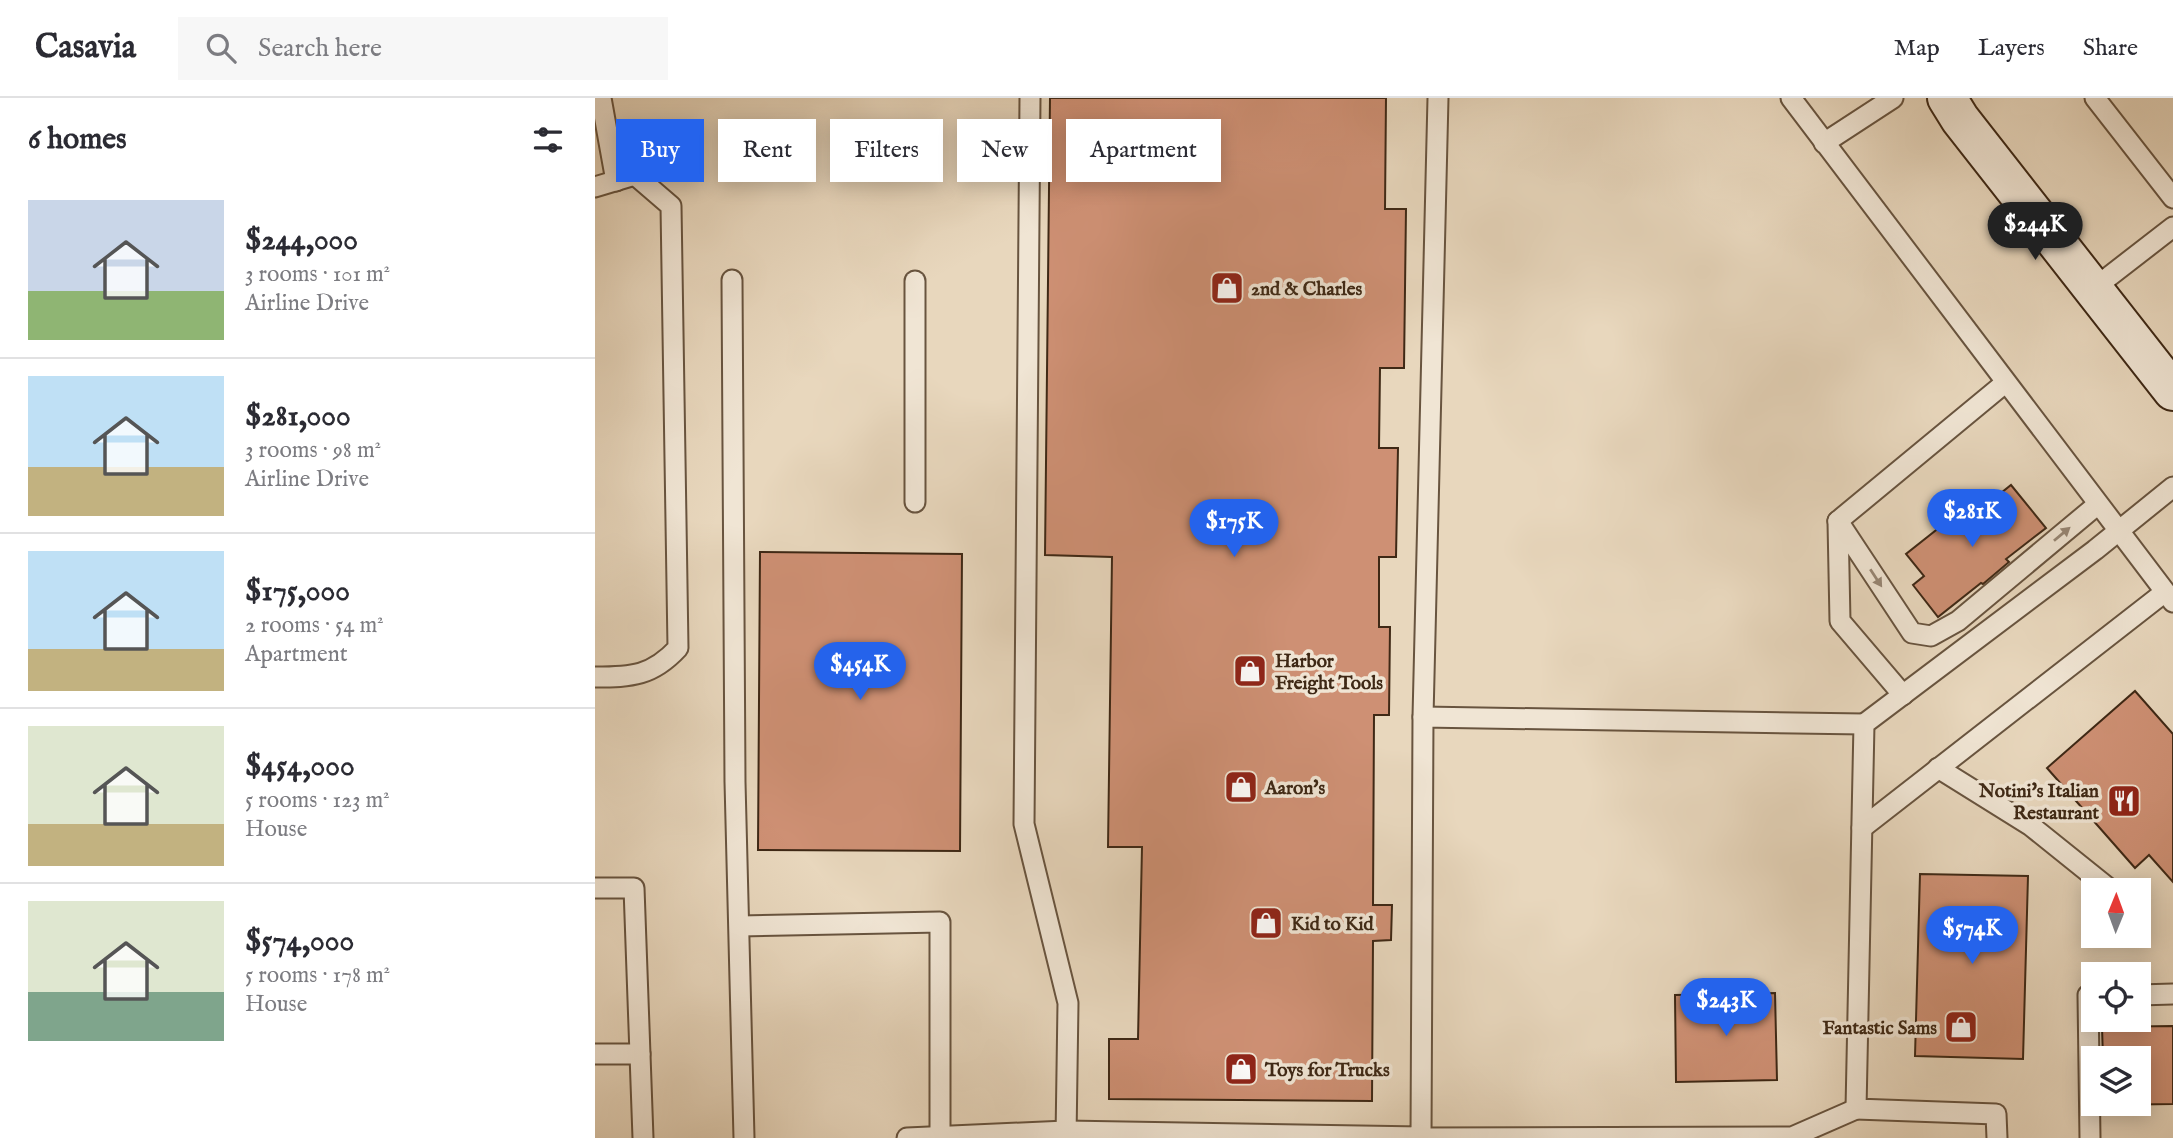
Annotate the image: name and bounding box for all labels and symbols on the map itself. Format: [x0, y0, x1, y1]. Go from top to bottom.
pin: $244K [1986, 202, 2084, 262]
shop icon: 2nd & Charles [1208, 269, 1246, 307]
place label: 2nd & Charles [1251, 278, 1362, 302]
pin: $281K [1923, 490, 2021, 549]
pin: $175K [1185, 500, 1283, 559]
one-way arrow [2053, 526, 2071, 541]
one-way arrow [1869, 568, 1882, 588]
pin: $454K [811, 642, 909, 702]
place label: Harbor Freight Tools [1275, 650, 1383, 696]
shop icon: Harbor Freight Tools [1231, 652, 1269, 690]
shop icon: Aaron's [1222, 768, 1260, 806]
place label: Aaron's [1264, 777, 1325, 801]
place label: Notini's Italian Restaurant [1978, 780, 2099, 826]
restaurant icon: Notini's Italian Restaurant [2105, 782, 2143, 820]
north arrow [2081, 878, 2151, 948]
shop icon: Kid to Kid [1247, 904, 1285, 942]
pin: $574K [1923, 906, 2021, 966]
place label: Kid to Kid [1291, 913, 1375, 937]
pin: $243K [1677, 978, 1775, 1038]
shop icon: Fantastic Sams [1942, 1008, 1980, 1046]
place label: Fantastic Sams [1822, 1017, 1937, 1041]
shop icon: Toys for Trucks [1222, 1050, 1260, 1088]
place label: Toys for Trucks [1264, 1059, 1390, 1083]

